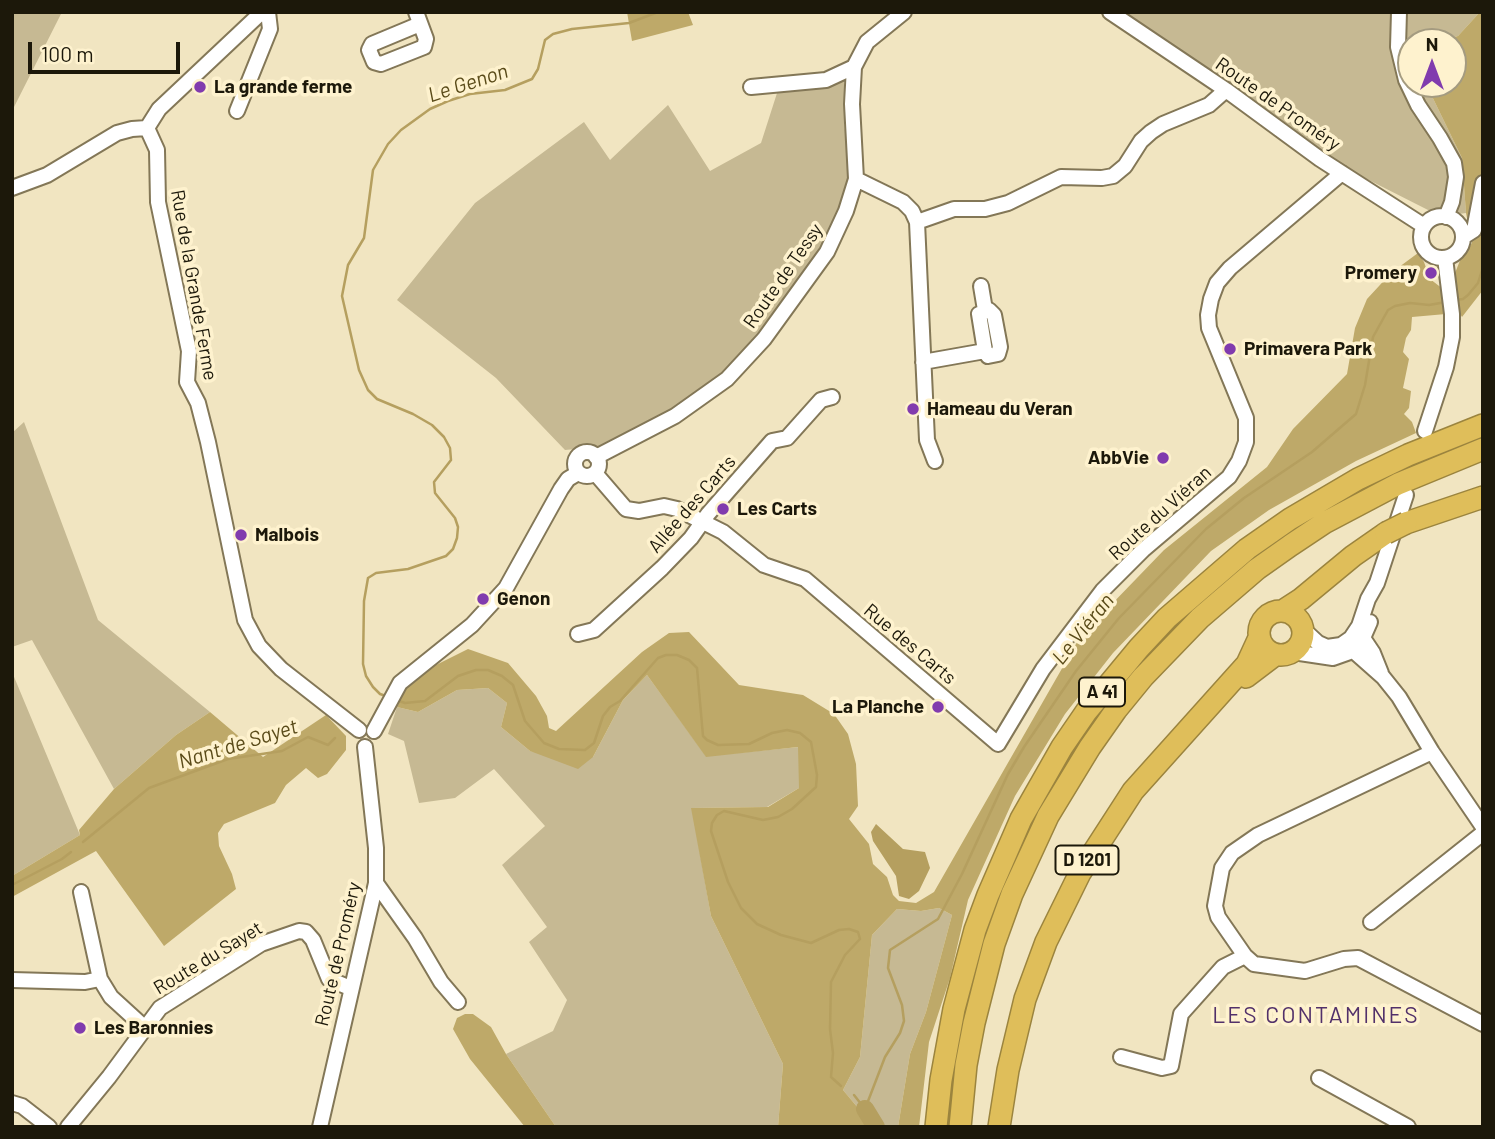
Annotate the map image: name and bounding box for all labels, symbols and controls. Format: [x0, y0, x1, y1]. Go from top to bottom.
scale bar [32, 28, 184, 72]
north arrow [1397, 28, 1467, 98]
text: N [1426, 32, 1438, 55]
text: 100 m [41, 41, 94, 66]
street label: Route de Proméry [1211, 52, 1345, 156]
water label: Le Genon [425, 58, 511, 108]
place label: La grande ferme [214, 76, 352, 98]
marker: La grande ferme [192, 79, 208, 95]
street label: Rue de la Grande Ferme [166, 188, 222, 382]
street label: Route de Tessy [739, 219, 827, 333]
place label: Promery [1345, 262, 1417, 284]
marker: Promery [1423, 265, 1439, 281]
place label: Primavera Park [1244, 338, 1372, 360]
marker: Primavera Park [1222, 341, 1238, 357]
place label: Hameau du Veran [927, 398, 1073, 420]
marker: Hameau du Veran [905, 401, 921, 417]
place label: AbbVie [1088, 447, 1149, 469]
marker: AbbVie [1155, 450, 1171, 466]
street label: Allée des Carts [643, 451, 741, 557]
street label: Route du Viéran [1104, 461, 1216, 565]
place label: Les Carts [737, 498, 817, 520]
marker: Les Carts [715, 501, 731, 517]
place label: Malbois [255, 524, 319, 546]
marker: Malbois [233, 527, 249, 543]
place label: Genon [497, 588, 550, 610]
water label: Le Viéran [1047, 589, 1119, 669]
marker: Genon [475, 591, 491, 607]
street label: Rue des Carts [859, 599, 961, 689]
road number: A 41 [1079, 678, 1125, 706]
place label: La Planche [832, 696, 924, 718]
marker: La Planche [930, 699, 946, 715]
water label: Nant de Sayet [175, 714, 301, 774]
road number: D 1201 [1056, 846, 1118, 874]
street label: Route de Proméry [310, 880, 366, 1028]
street label: Route du Sayet [149, 917, 267, 999]
district label: LES CONTAMINES [1214, 1001, 1418, 1029]
place label: Les Baronnies [94, 1017, 213, 1039]
marker: Les Baronnies [72, 1020, 88, 1036]

